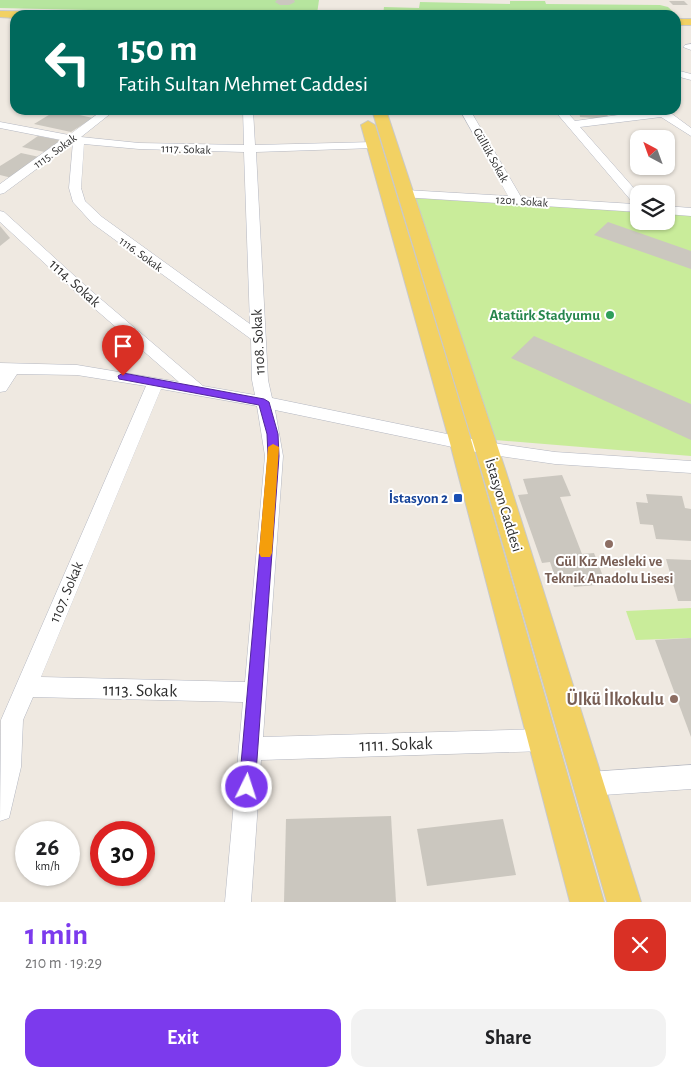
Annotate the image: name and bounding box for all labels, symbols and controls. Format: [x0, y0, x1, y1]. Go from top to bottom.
icon: left [35, 30, 100, 95]
text: 150 m [118, 32, 198, 67]
text: Fatih Sultan Mehmet Caddesi [118, 73, 368, 95]
street label: Güllük Sokak [471, 126, 511, 185]
north arrow [630, 130, 675, 175]
map controls [630, 130, 675, 230]
street label: 1115. Sokak [31, 131, 79, 170]
street label: 1117. Sokak [161, 142, 212, 156]
button: layers [630, 185, 675, 230]
street label: 1201. Sokak [495, 193, 549, 209]
street label: 1116. Sokak [117, 234, 165, 274]
street label: 1114. Sokak [46, 257, 103, 310]
place label: Atatürk Stadyumu [489, 308, 600, 323]
street label: 1108. Sokak [249, 309, 268, 375]
marker: Atatürk Stadyumu [604, 309, 616, 321]
pin [102, 325, 144, 376]
icon: arrive [109, 332, 137, 360]
street label: İstasyon Caddesi [482, 456, 527, 553]
place label: İstasyon 2 [389, 490, 448, 506]
marker: İstasyon 2 [452, 492, 464, 504]
marker: Gül Kız Mesleki ve Teknik Anadolu Lisesi [603, 538, 615, 550]
place label: Gül Kız Mesleki ve Teknik Anadolu Lisesi [545, 554, 673, 586]
street label: 1107. Sokak [47, 559, 86, 625]
street label: 1113. Sokak [103, 681, 178, 701]
place label: Ülkü İlkokulu [566, 688, 665, 709]
marker: Ülkü İlkokulu [668, 693, 680, 705]
street label: 1111. Sokak [359, 735, 434, 755]
position arrow [220, 760, 272, 812]
speed limit sign: 30 [90, 821, 155, 886]
text: 26 [36, 835, 59, 860]
text: km/h [35, 860, 60, 872]
button: close [614, 919, 666, 971]
text: 1 min [25, 920, 88, 950]
text: 210 m · 19:29 [25, 955, 102, 971]
button: Exit [25, 1009, 341, 1067]
button: Share [351, 1009, 666, 1067]

